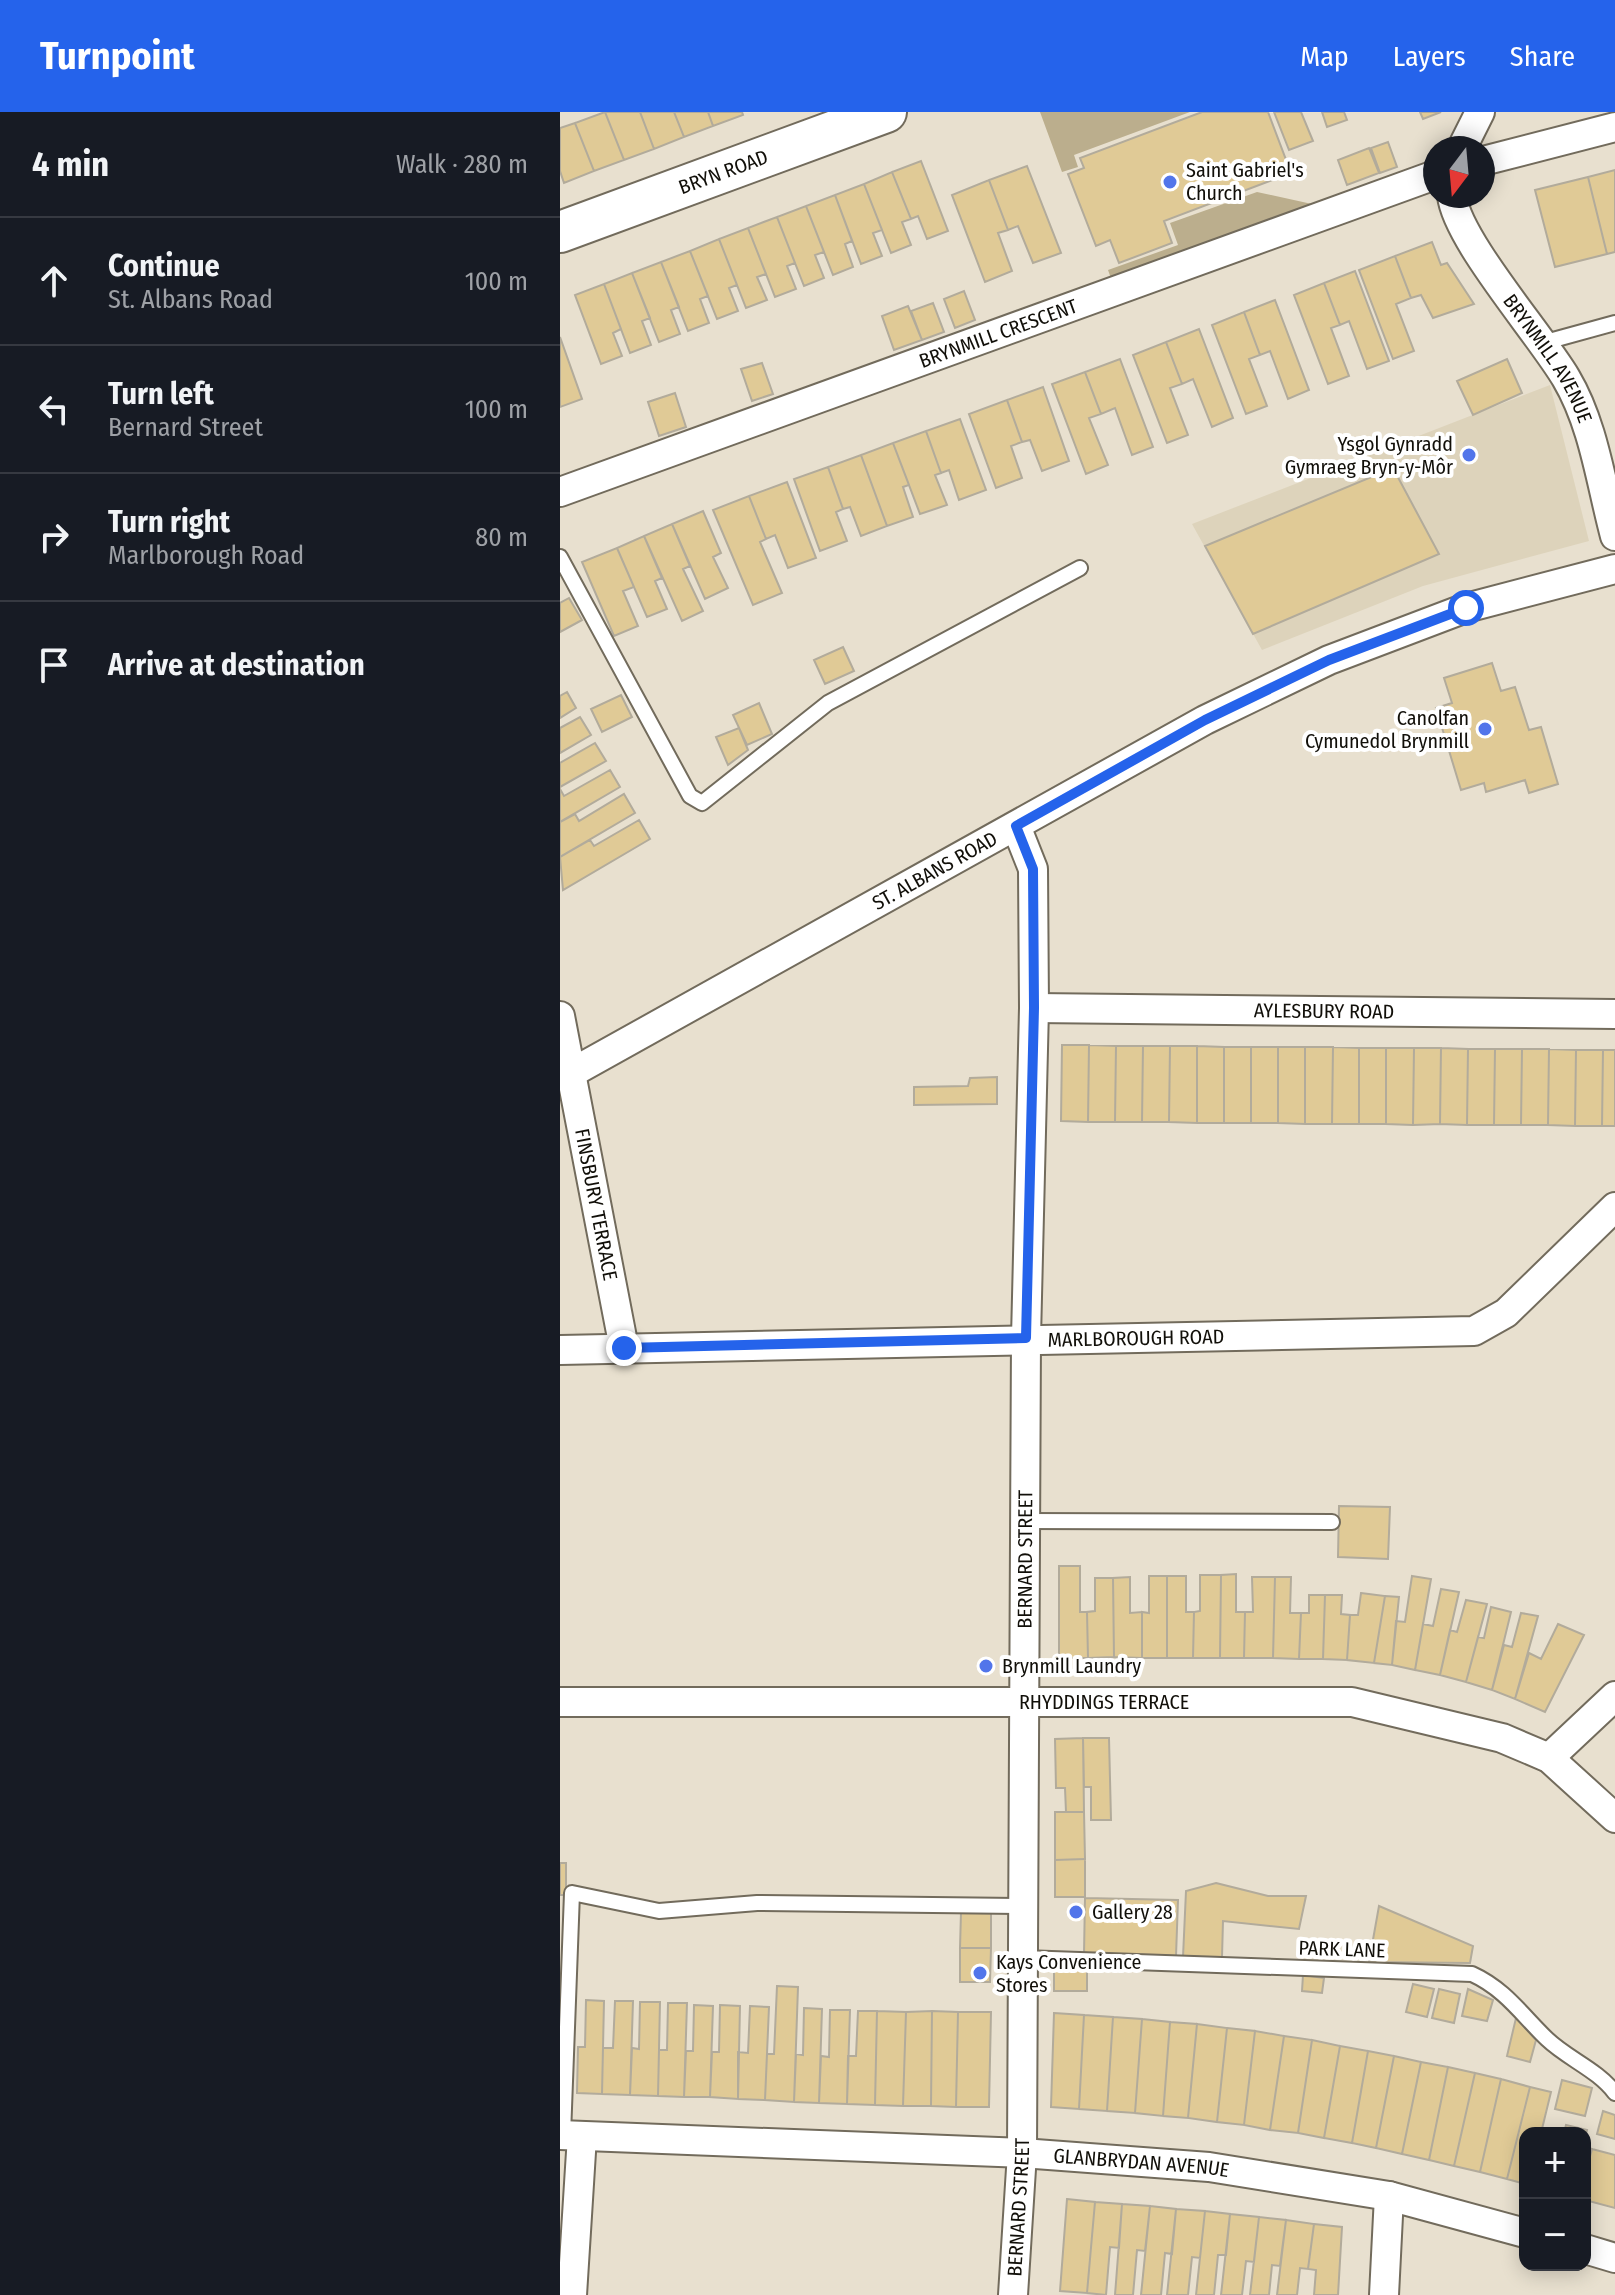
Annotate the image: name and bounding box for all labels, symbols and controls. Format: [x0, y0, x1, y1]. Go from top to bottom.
text: Turnpoint [40, 33, 195, 79]
text: Map [1300, 40, 1349, 73]
text: Layers [1393, 40, 1466, 73]
text: Share [1510, 40, 1575, 73]
north arrow [1423, 136, 1495, 208]
text: 4 min [32, 144, 109, 185]
street label: BRYN ROAD [675, 144, 771, 199]
text: Walk · 280 m [396, 149, 528, 180]
place label: Saint Gabriel's Church [1186, 158, 1304, 205]
marker: Saint Gabriel's Church [1161, 173, 1179, 191]
text: Continue [108, 248, 220, 284]
icon: ahead [32, 259, 76, 303]
text: 100 m [465, 266, 528, 297]
text: St. Albans Road [108, 284, 273, 315]
street label: BRYNMILL AVENUE [1498, 289, 1597, 426]
street label: BRYNMILL CRESCENT [916, 293, 1081, 373]
text: Turn left [108, 376, 214, 412]
icon: left [32, 387, 76, 431]
text: 100 m [465, 394, 528, 425]
text: Bernard Street [108, 412, 263, 443]
place label: Ysgol Gynradd Gymraeg Bryn-y-Môr [1285, 432, 1453, 479]
marker: Ysgol Gynradd Gymraeg Bryn-y-Môr [1460, 446, 1478, 464]
text: Turn right [108, 504, 230, 540]
icon: right [32, 515, 76, 559]
text: 80 m [475, 522, 528, 553]
text: Marlborough Road [108, 540, 304, 571]
route start [1448, 590, 1484, 626]
icon: arrive [32, 643, 76, 687]
text: Arrive at destination [108, 647, 365, 683]
place label: Canolfan Cymunedol Brynmill [1305, 706, 1469, 753]
marker: Canolfan Cymunedol Brynmill [1476, 720, 1494, 738]
street label: ST. ALBANS ROAD [868, 826, 1001, 915]
street label: AYLESBURY ROAD [1254, 998, 1394, 1024]
street label: FINSBURY TERRACE [570, 1127, 623, 1283]
street label: MARLBOROUGH ROAD [1047, 1324, 1224, 1352]
route end [606, 1330, 642, 1366]
street label: BERNARD STREET [1013, 1489, 1037, 1629]
place label: Brynmill Laundry [1002, 1654, 1141, 1678]
marker: Brynmill Laundry [977, 1657, 995, 1675]
street label: RHYDDINGS TERRACE [1019, 1690, 1189, 1714]
place label: Gallery 28 [1092, 1900, 1173, 1924]
marker: Gallery 28 [1067, 1903, 1085, 1921]
street label: PARK LANE [1298, 1935, 1386, 1963]
place label: Kays Convenience Stores [996, 1950, 1141, 1997]
marker: Kays Convenience Stores [971, 1964, 989, 1982]
map controls [1519, 2127, 1591, 2271]
button: + [1519, 2127, 1591, 2199]
street label: BERNARD STREET [1002, 2137, 1034, 2277]
street label: GLANBRYDAN AVENUE [1053, 2143, 1231, 2182]
button: − [1519, 2199, 1591, 2271]

